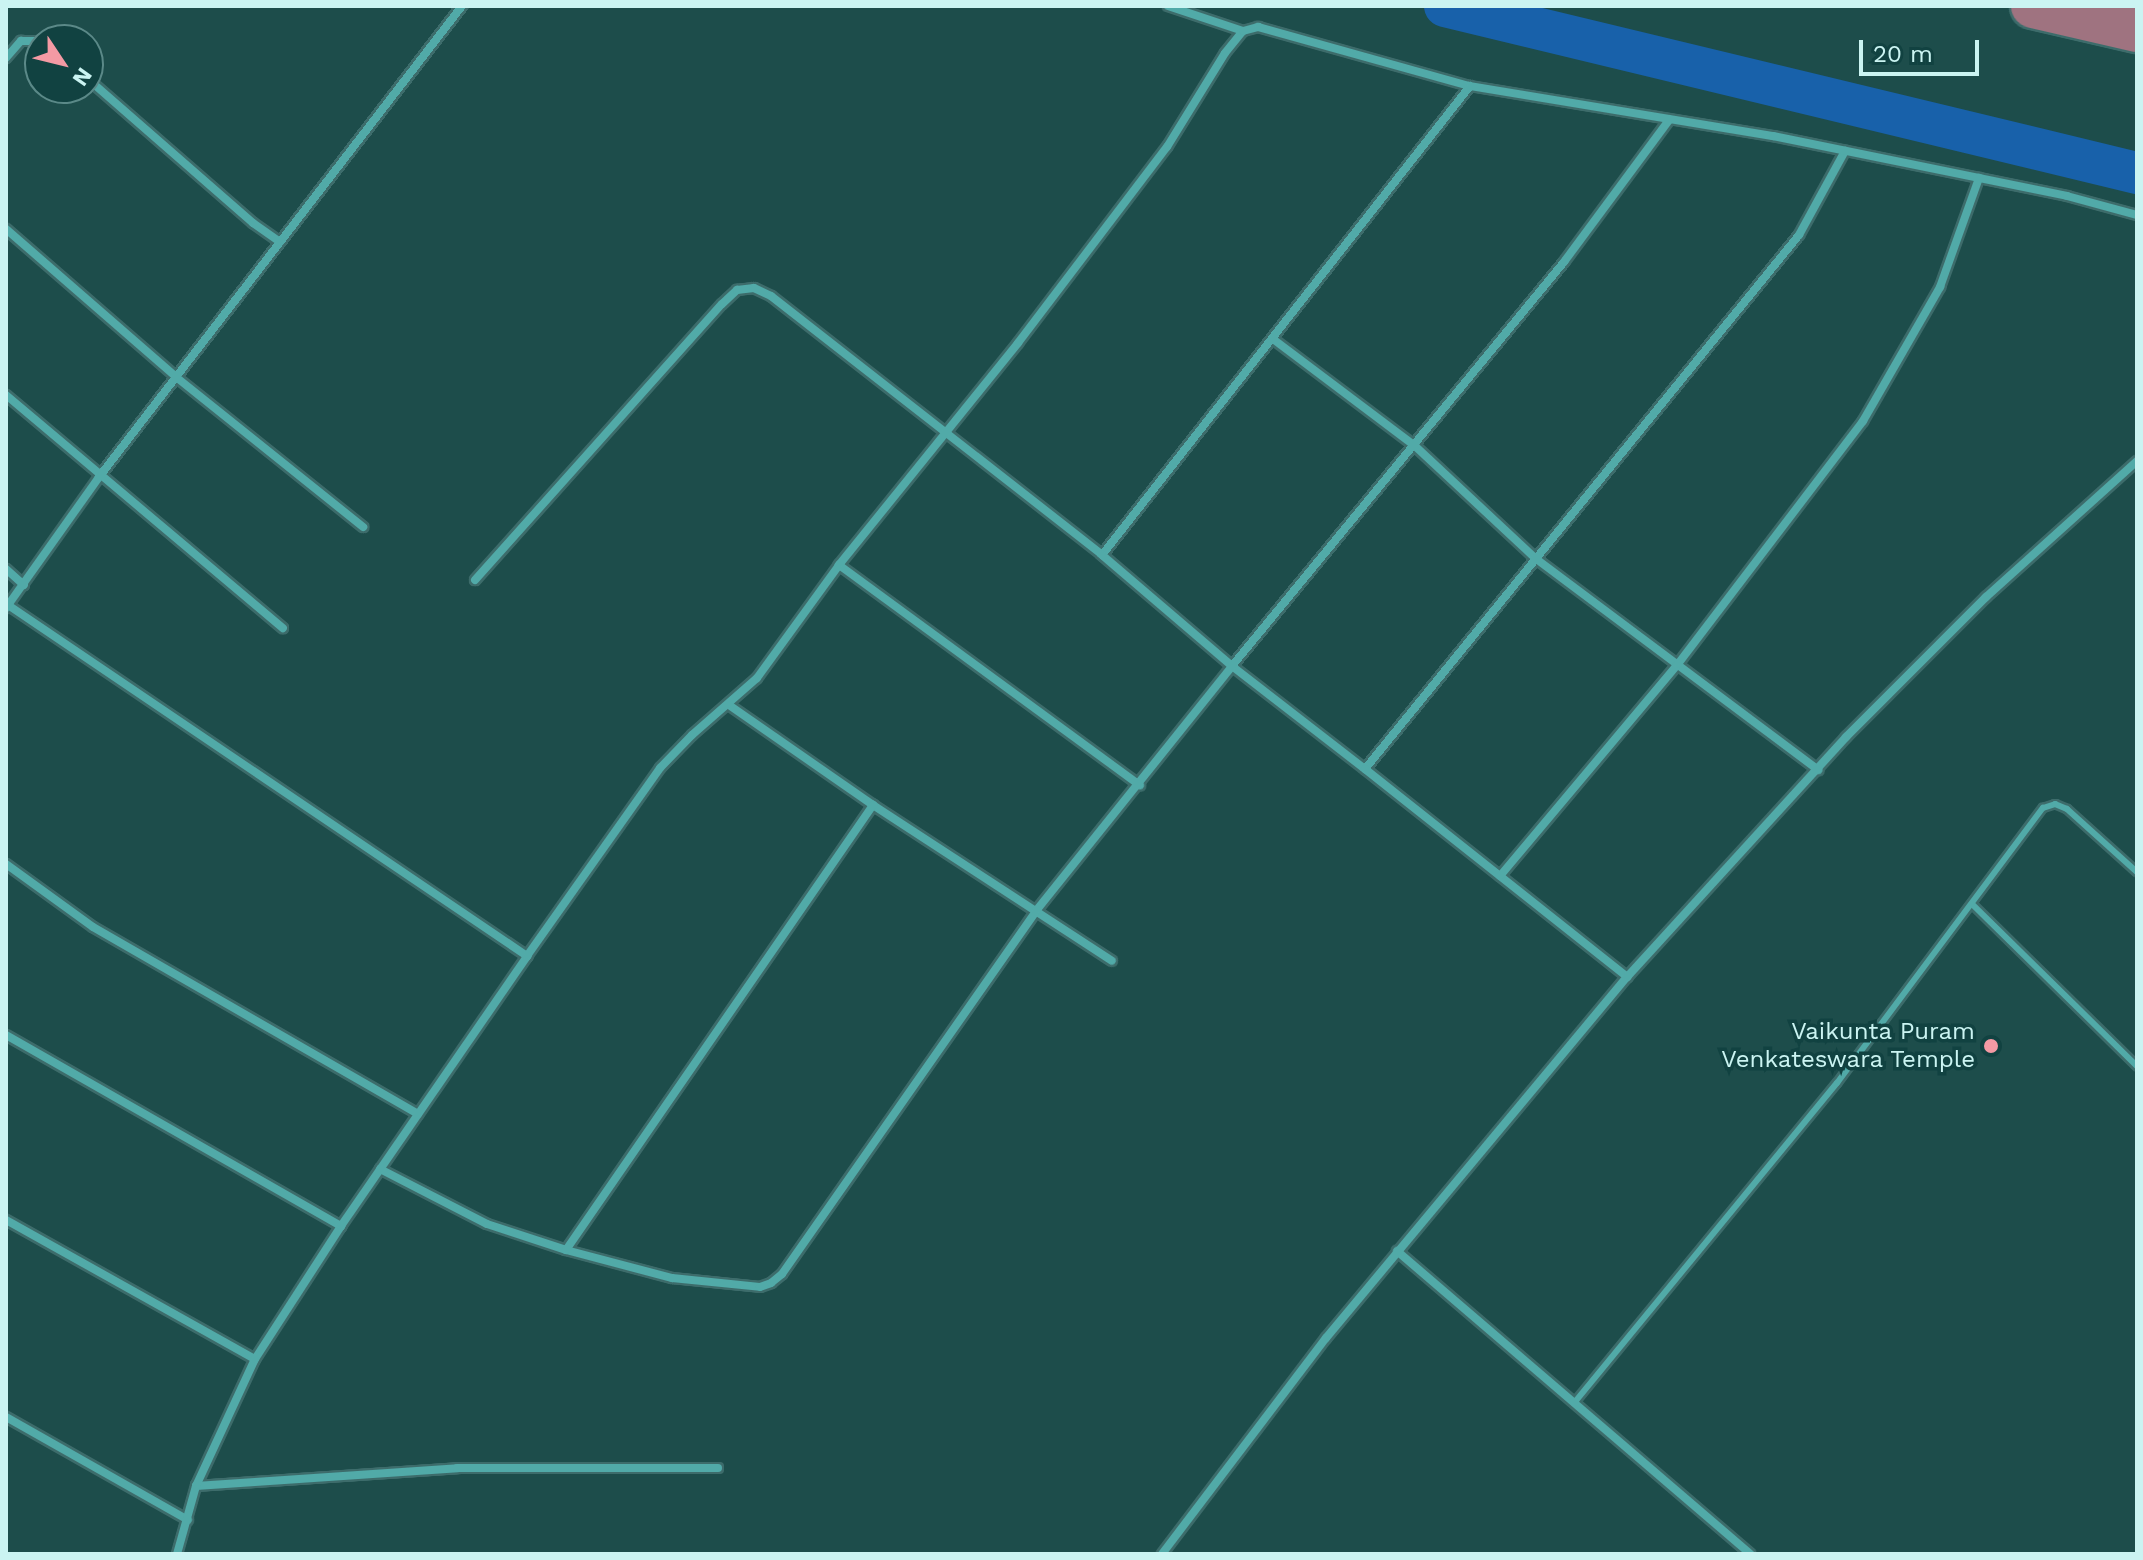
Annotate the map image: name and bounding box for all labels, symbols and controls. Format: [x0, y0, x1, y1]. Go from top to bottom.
north arrow [24, 24, 104, 104]
scale bar [1863, 24, 1983, 74]
text: 20 m [1873, 40, 1933, 68]
text: N [68, 63, 97, 91]
place label: Vaikunta Puram Venkateswara Temple [1720, 1018, 1975, 1074]
marker: Vaikunta Puram Venkateswara Temple [1982, 1037, 2000, 1055]

